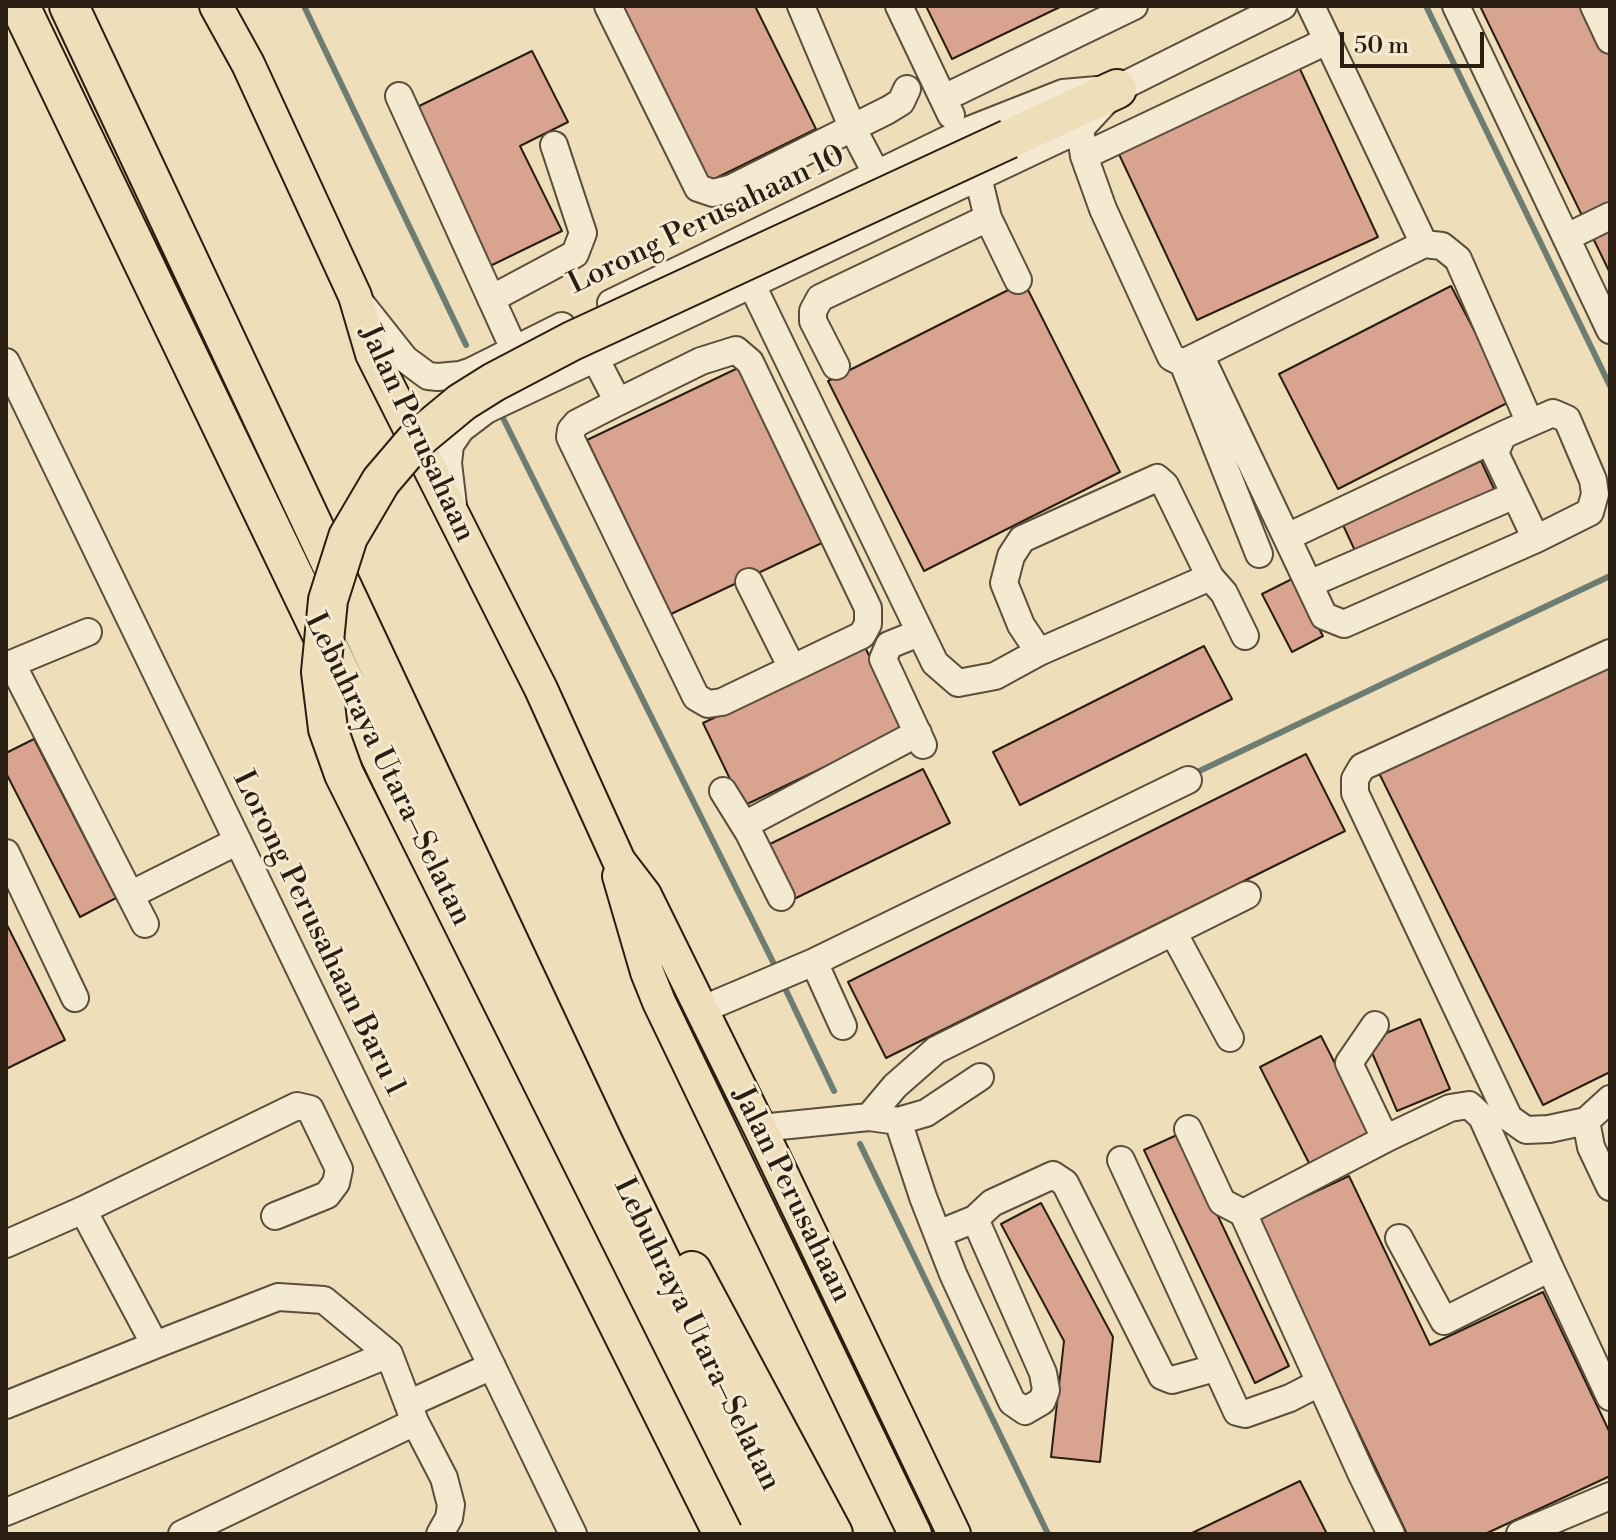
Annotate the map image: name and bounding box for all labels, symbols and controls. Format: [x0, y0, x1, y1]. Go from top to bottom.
scale bar [1344, 16, 1488, 66]
text: 50 m [1354, 31, 1409, 61]
street label: Lorong Perusahaan 10 [563, 138, 851, 304]
street label: Jalan Perusahaan [350, 320, 482, 548]
street label: Lebuhraya Utara–Selatan [296, 608, 478, 932]
street label: Lorong Perusahaan Baru 1 [224, 766, 412, 1102]
street label: Jalan Perusahaan [723, 1081, 859, 1309]
street label: Lebuhraya Utara–Selatan [605, 1173, 787, 1497]

